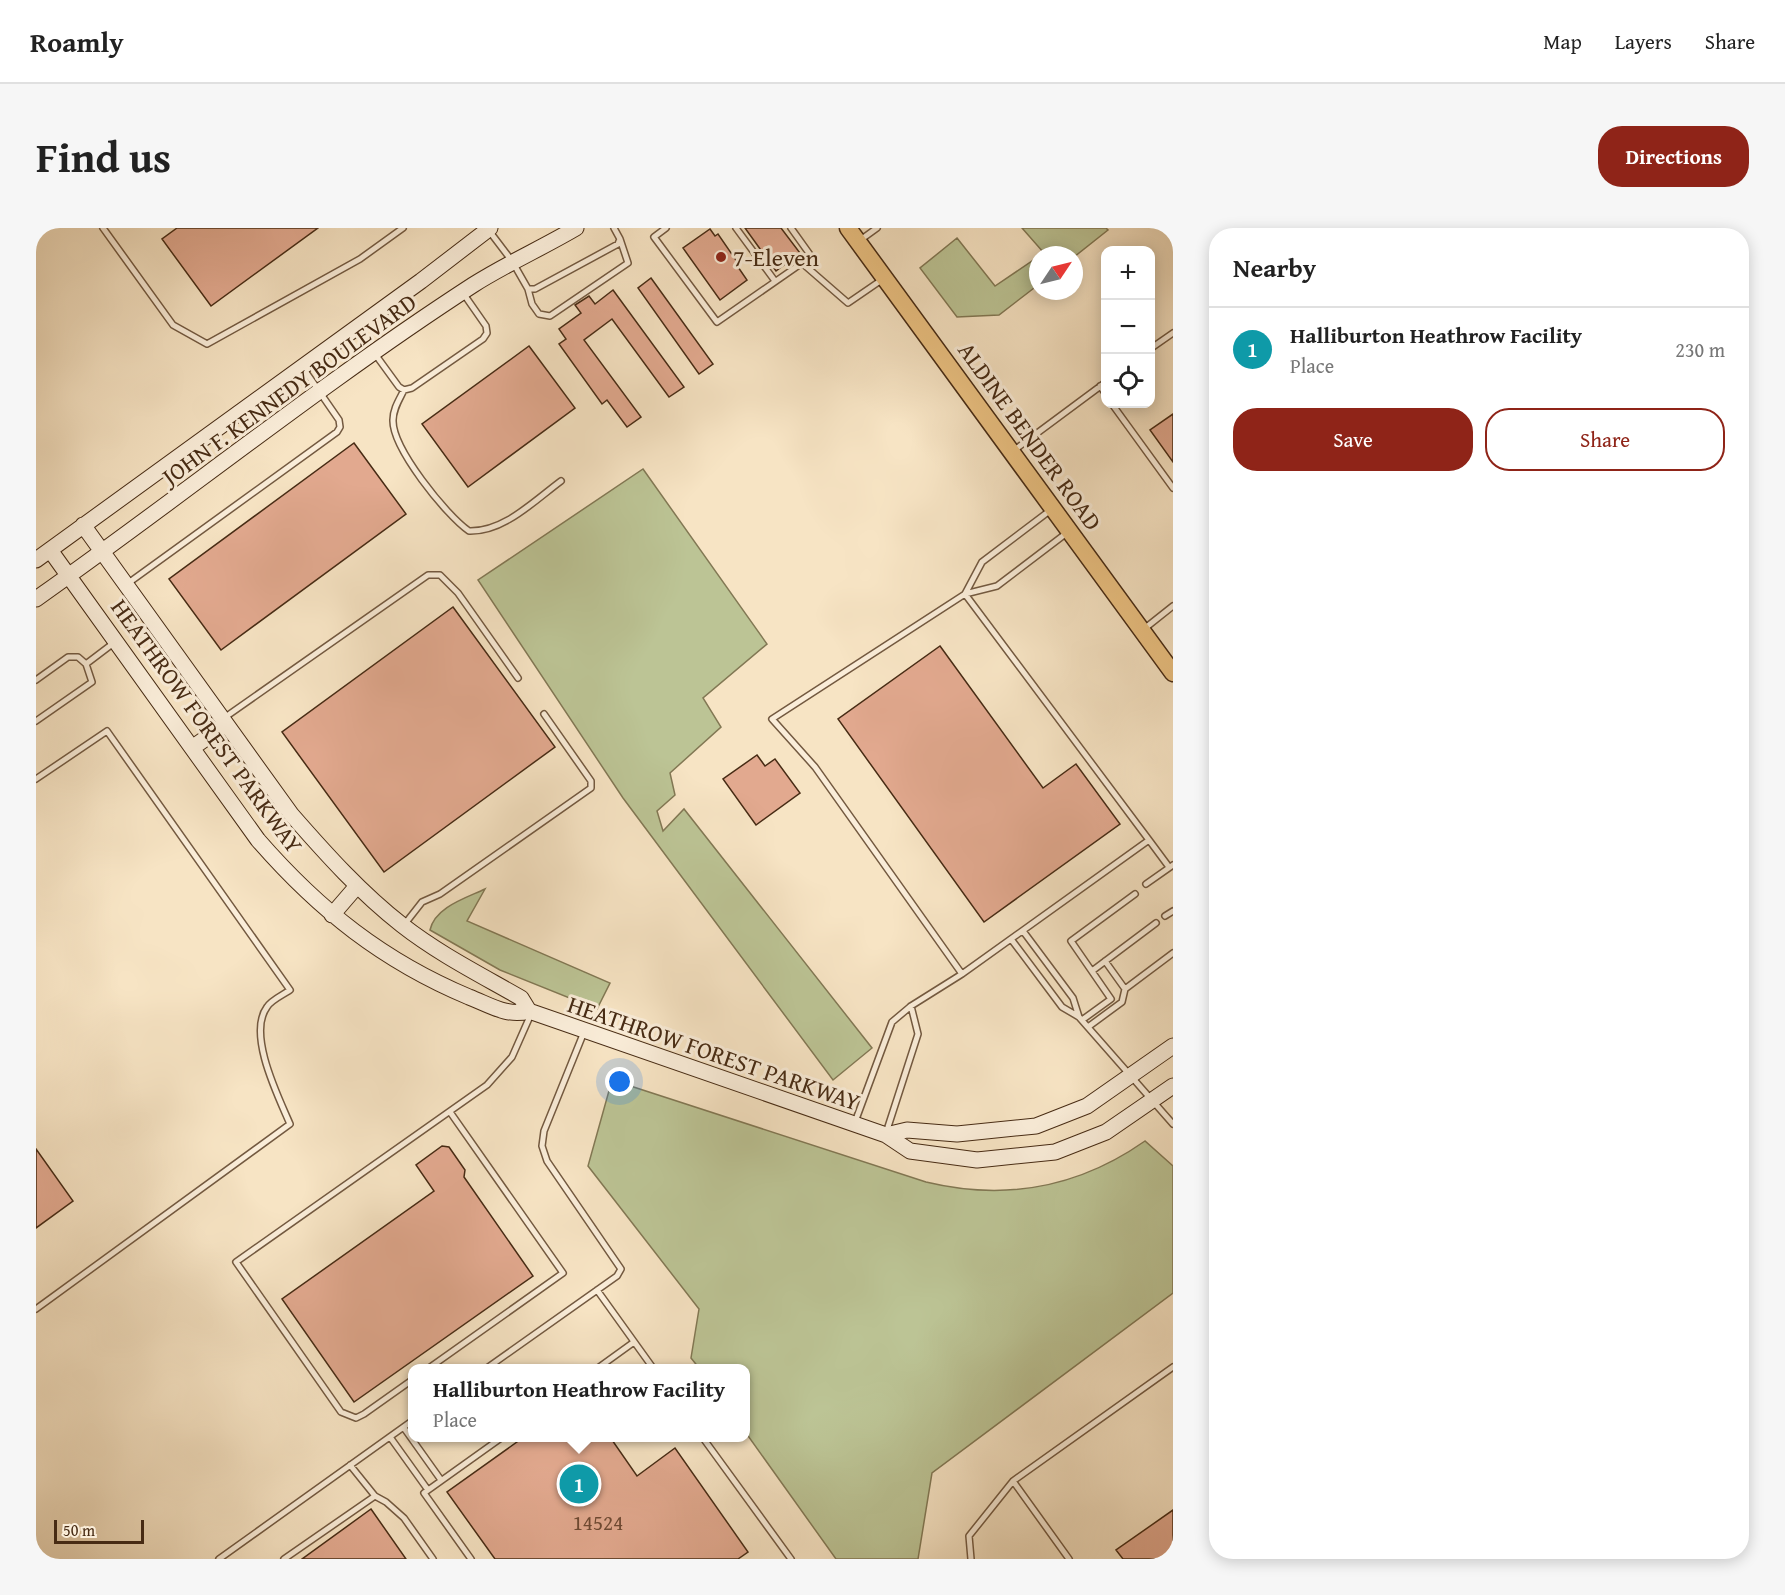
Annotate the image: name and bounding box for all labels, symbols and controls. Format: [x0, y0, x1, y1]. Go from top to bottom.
text: Roamly [30, 21, 124, 62]
text: Map [1543, 26, 1582, 57]
text: Layers [1615, 26, 1672, 57]
text: Share [1705, 26, 1755, 57]
text: Find us [36, 126, 171, 187]
button: Directions [1598, 126, 1749, 187]
place label: 7-Eleven [733, 240, 820, 275]
north arrow [1029, 246, 1083, 300]
map controls [1101, 246, 1155, 408]
button: + [1101, 246, 1155, 300]
text: Nearby [1233, 248, 1316, 287]
marker: 7-Eleven [714, 250, 728, 264]
street label: JOHN F. KENNEDY BOULEVARD [152, 285, 424, 495]
button: − [1101, 300, 1155, 354]
text: Halliburton Heathrow Facility [1290, 319, 1582, 351]
street label: ALDINE BENDER ROAD [950, 335, 1110, 537]
text: 1 [1247, 335, 1258, 364]
text: 230 m [1675, 335, 1725, 364]
text: Place [1290, 351, 1334, 380]
button: locate [1101, 354, 1155, 408]
button: Save [1233, 408, 1473, 471]
button: Share [1485, 408, 1725, 471]
street label: HEATHROW FOREST PARKWAY [103, 592, 311, 860]
street label: HEATHROW FOREST PARKWAY [563, 986, 865, 1120]
your location [605, 1067, 634, 1096]
popup [408, 1364, 750, 1442]
text: Halliburton Heathrow Facility [433, 1373, 725, 1405]
text: Place [433, 1405, 477, 1434]
pin: 1 [560, 1462, 598, 1506]
house number: 14524 [573, 1507, 623, 1538]
scale bar [54, 1517, 144, 1544]
text: 50 m [63, 1518, 95, 1542]

